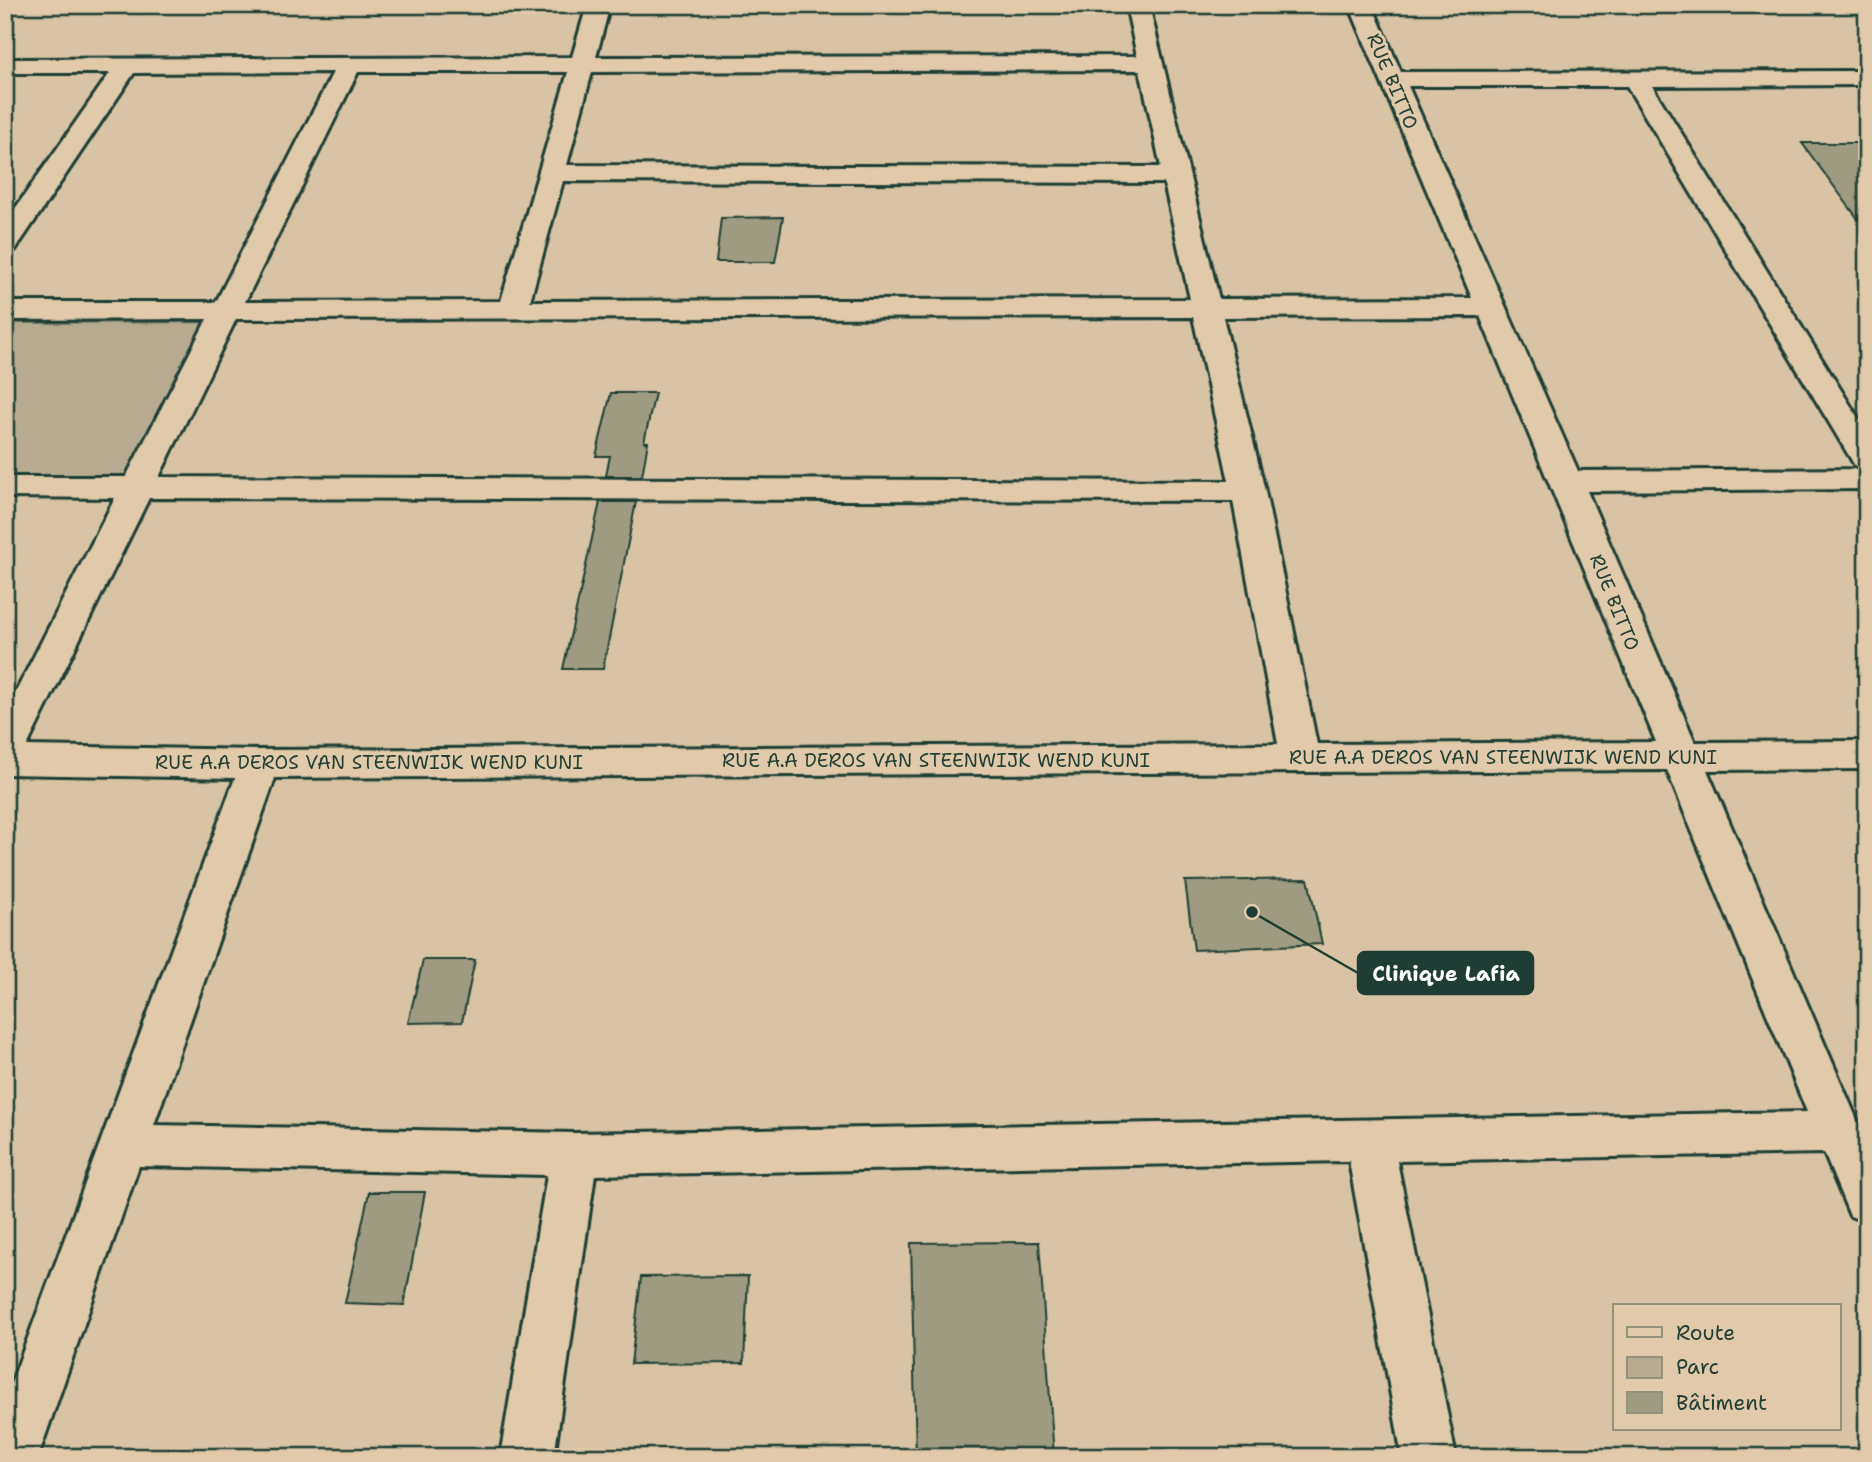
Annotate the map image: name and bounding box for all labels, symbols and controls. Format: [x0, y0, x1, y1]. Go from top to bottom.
street label: RUE BITTO [1361, 29, 1424, 133]
street label: RUE BITTO [1584, 550, 1645, 654]
street label: RUE A.A DEROS VAN STEENWIJK WEND KUNI [1289, 745, 1717, 770]
street label: RUE A.A DEROS VAN STEENWIJK WEND KUNI [722, 748, 1150, 773]
street label: RUE A.A DEROS VAN STEENWIJK WEND KUNI [155, 750, 583, 775]
callout: Clinique Lafia [1358, 952, 1533, 994]
text: Clinique Lafia [1372, 960, 1520, 988]
legend [1613, 1304, 1840, 1430]
text: Route [1676, 1319, 1735, 1347]
text: Parc [1676, 1353, 1719, 1381]
text: Bâtiment [1676, 1389, 1767, 1417]

